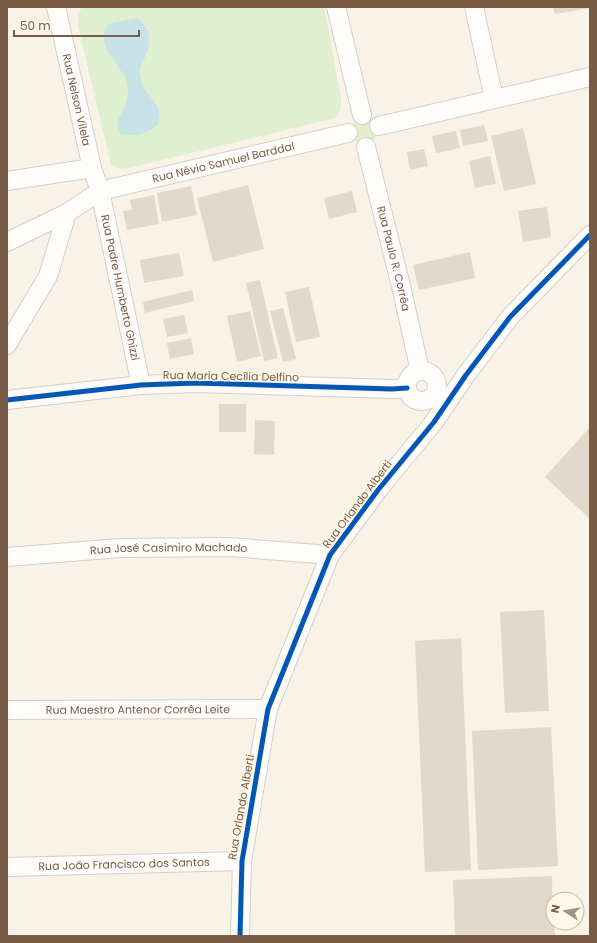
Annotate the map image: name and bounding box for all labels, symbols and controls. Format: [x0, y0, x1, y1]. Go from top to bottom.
scale bar [14, 12, 139, 38]
text: 50 m [20, 17, 51, 34]
street label: Rua Nelson Vilela [59, 52, 95, 147]
street label: Rua Névio Samuel Barddal [151, 138, 296, 187]
street label: Rua Paulo R. Corrêa [373, 204, 414, 313]
street label: Rua Padre Humberto Ghizzi [97, 213, 144, 362]
street label: Rua Maria Cecília Delfino [163, 367, 299, 385]
street label: Rua Orlando Alberti [319, 456, 396, 551]
street label: Rua José Casimiro Machado [89, 539, 248, 558]
street label: Rua Maestro Antenor Corrêa Leite [46, 701, 230, 718]
street label: Rua Orlando Alberti [224, 753, 258, 861]
street label: Rua João Francisco dos Santos [38, 854, 210, 874]
north arrow [545, 891, 585, 931]
text: N [547, 903, 564, 915]

